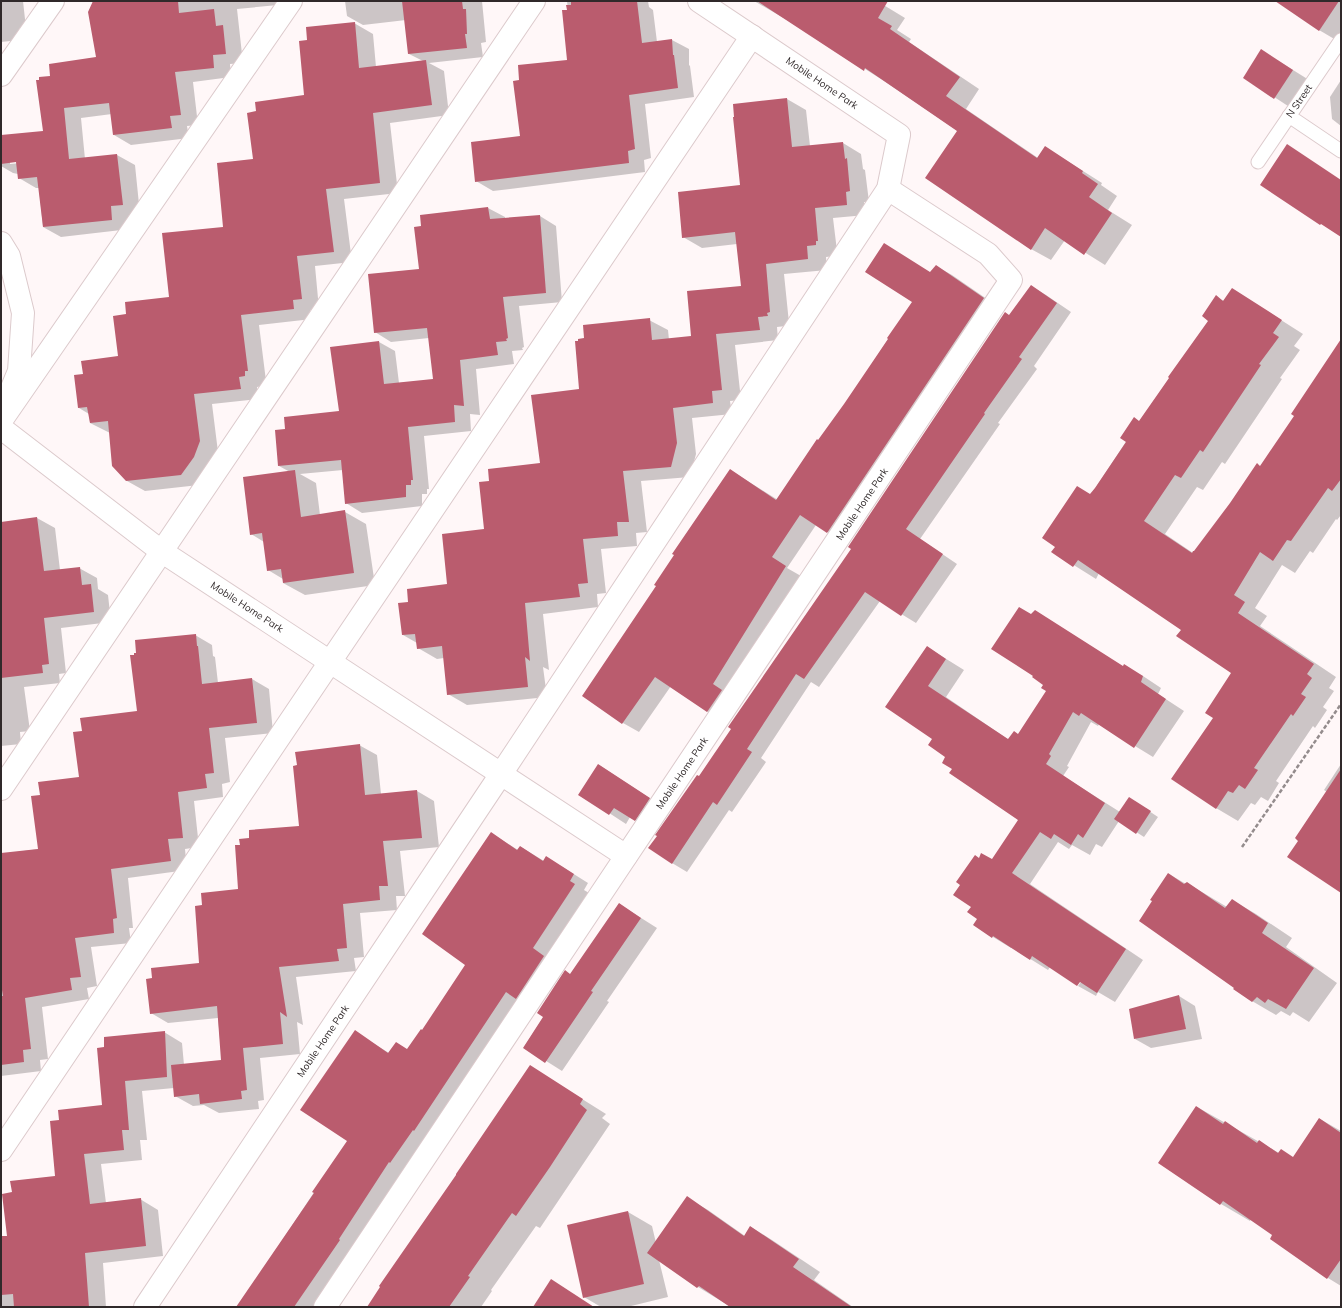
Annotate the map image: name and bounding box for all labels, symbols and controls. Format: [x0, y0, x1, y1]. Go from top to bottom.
street label: Mobile Home Park [783, 54, 861, 112]
street label: N Street [1283, 81, 1315, 120]
street label: Mobile Home Park [833, 465, 891, 543]
street label: Mobile Home Park [208, 579, 287, 636]
street label: Mobile Home Park [653, 734, 711, 812]
street label: Mobile Home Park [294, 1002, 352, 1080]

